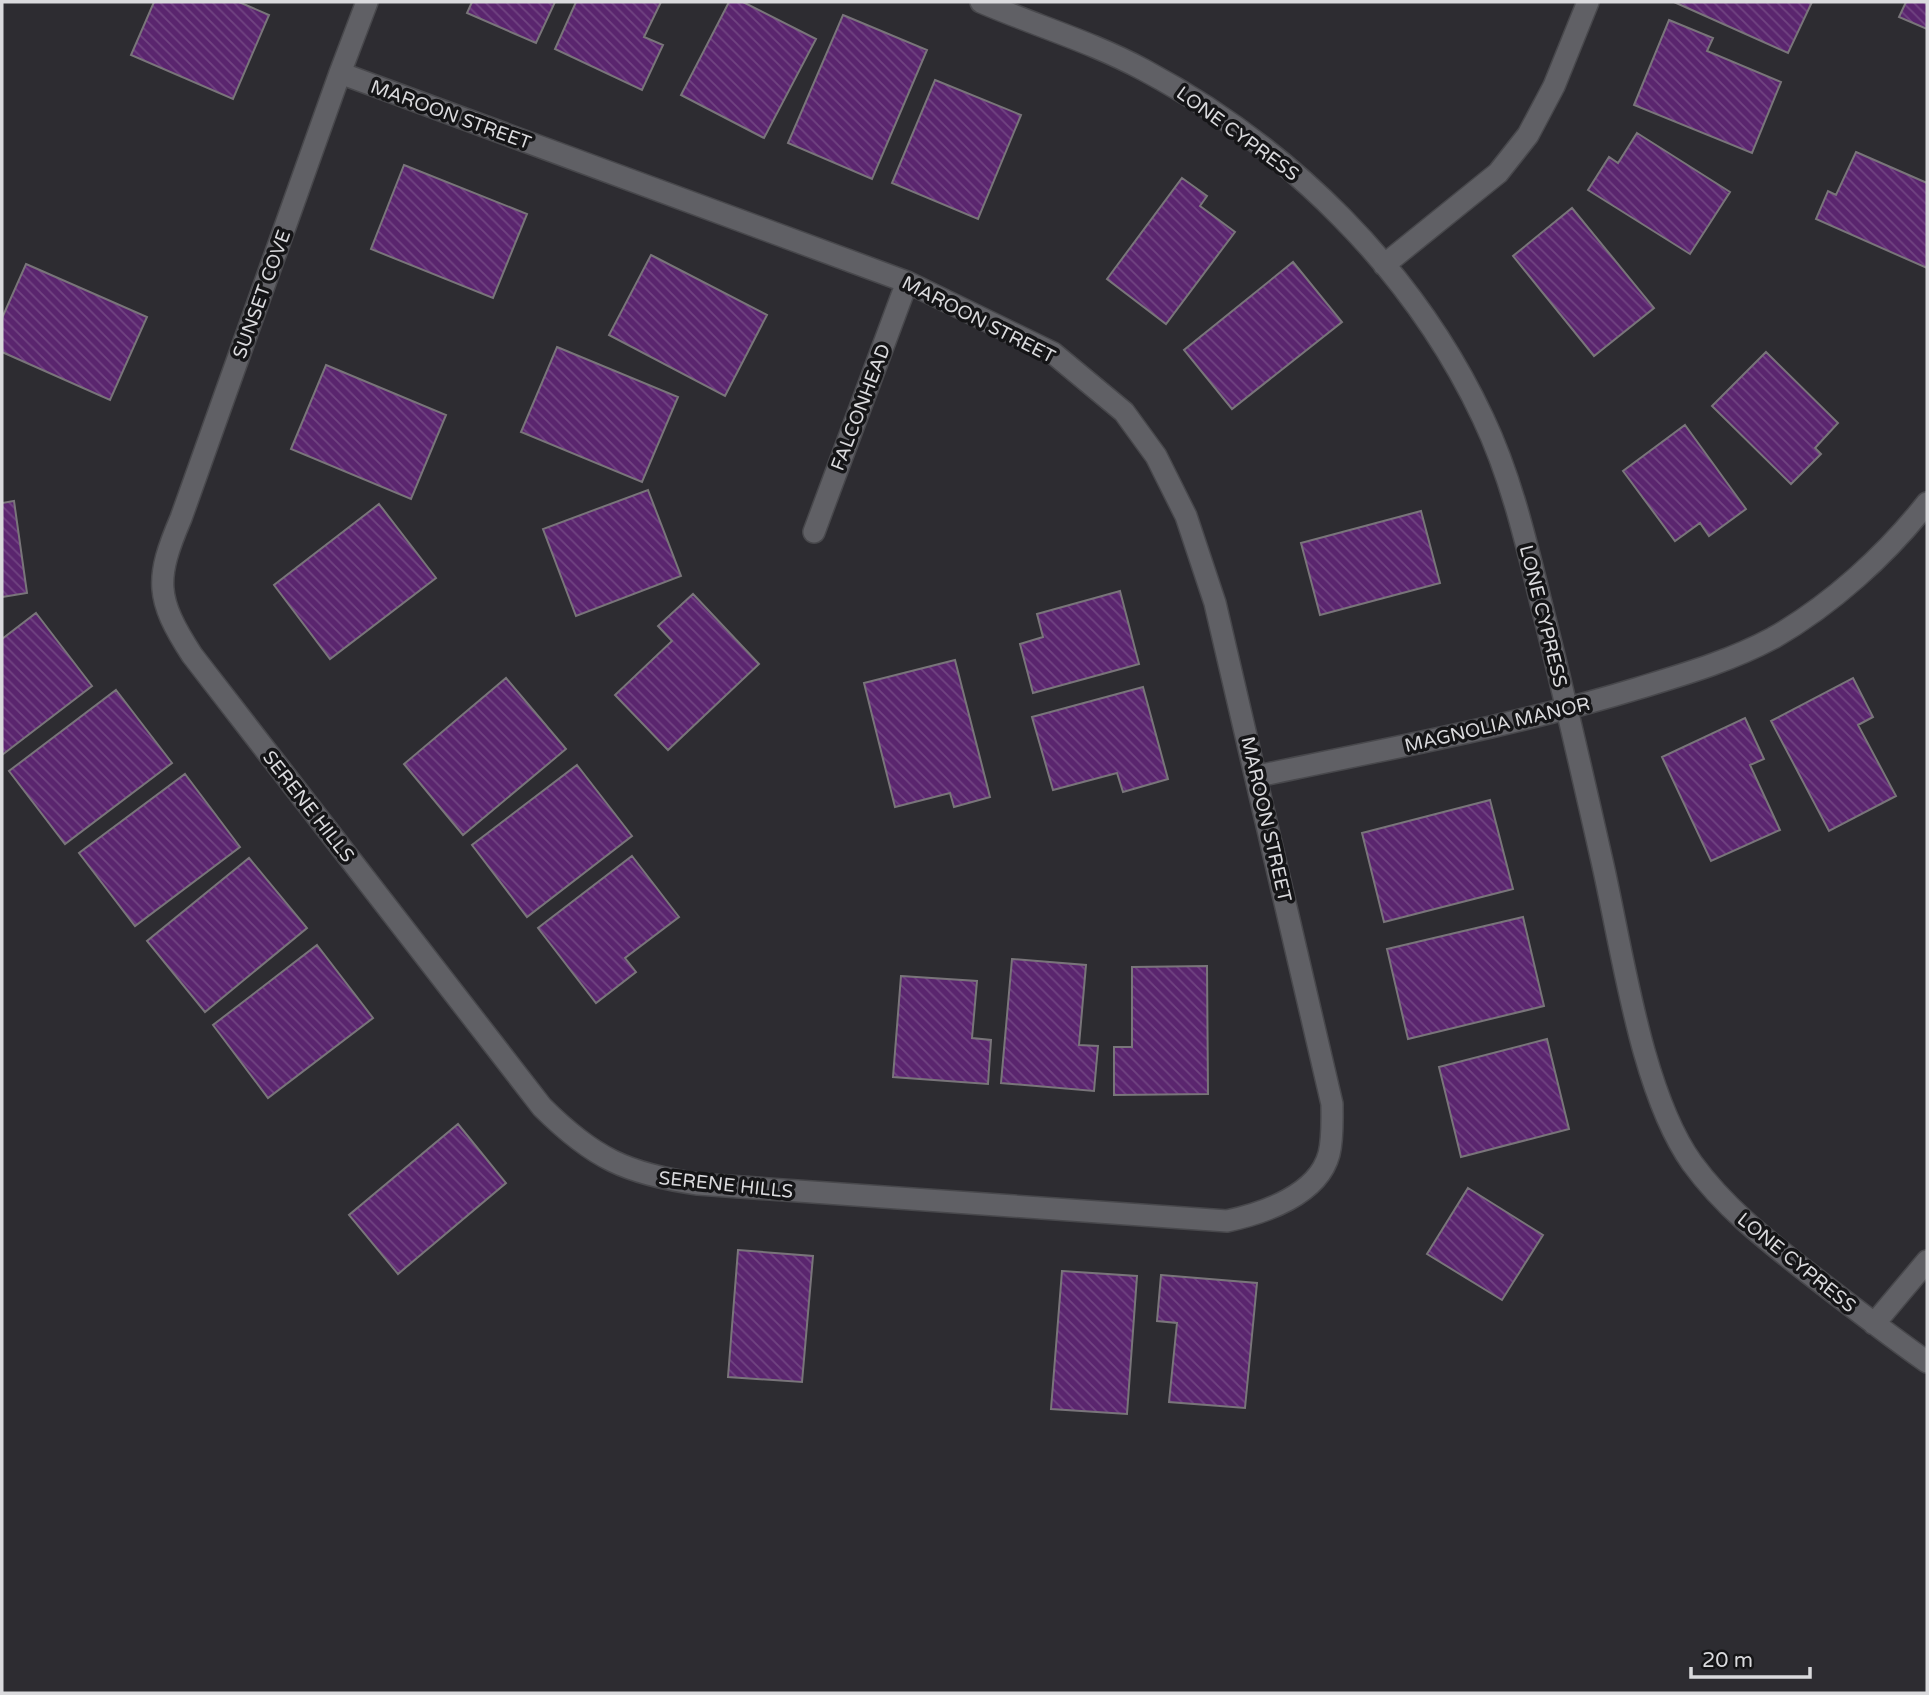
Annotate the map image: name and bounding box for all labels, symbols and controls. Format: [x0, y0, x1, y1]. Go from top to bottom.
street label: MAROON STREET [367, 76, 534, 154]
street label: LONE CYPRESS [1172, 82, 1303, 186]
street label: SUNSET COVE [229, 227, 295, 362]
street label: MAROON STREET [898, 272, 1059, 368]
street label: FALCONHEAD [827, 341, 895, 474]
street label: LONE CYPRESS [1515, 543, 1571, 690]
street label: MAGNOLIA MANOR [1402, 693, 1592, 757]
street label: MAROON STREET [1236, 734, 1296, 904]
street label: SERENE HILLS [258, 747, 358, 867]
street label: SERENE HILLS [658, 1167, 794, 1203]
street label: LONE CYPRESS [1733, 1208, 1860, 1317]
scale bar [1691, 1636, 1810, 1680]
text: 20 m [1702, 1648, 1753, 1673]

